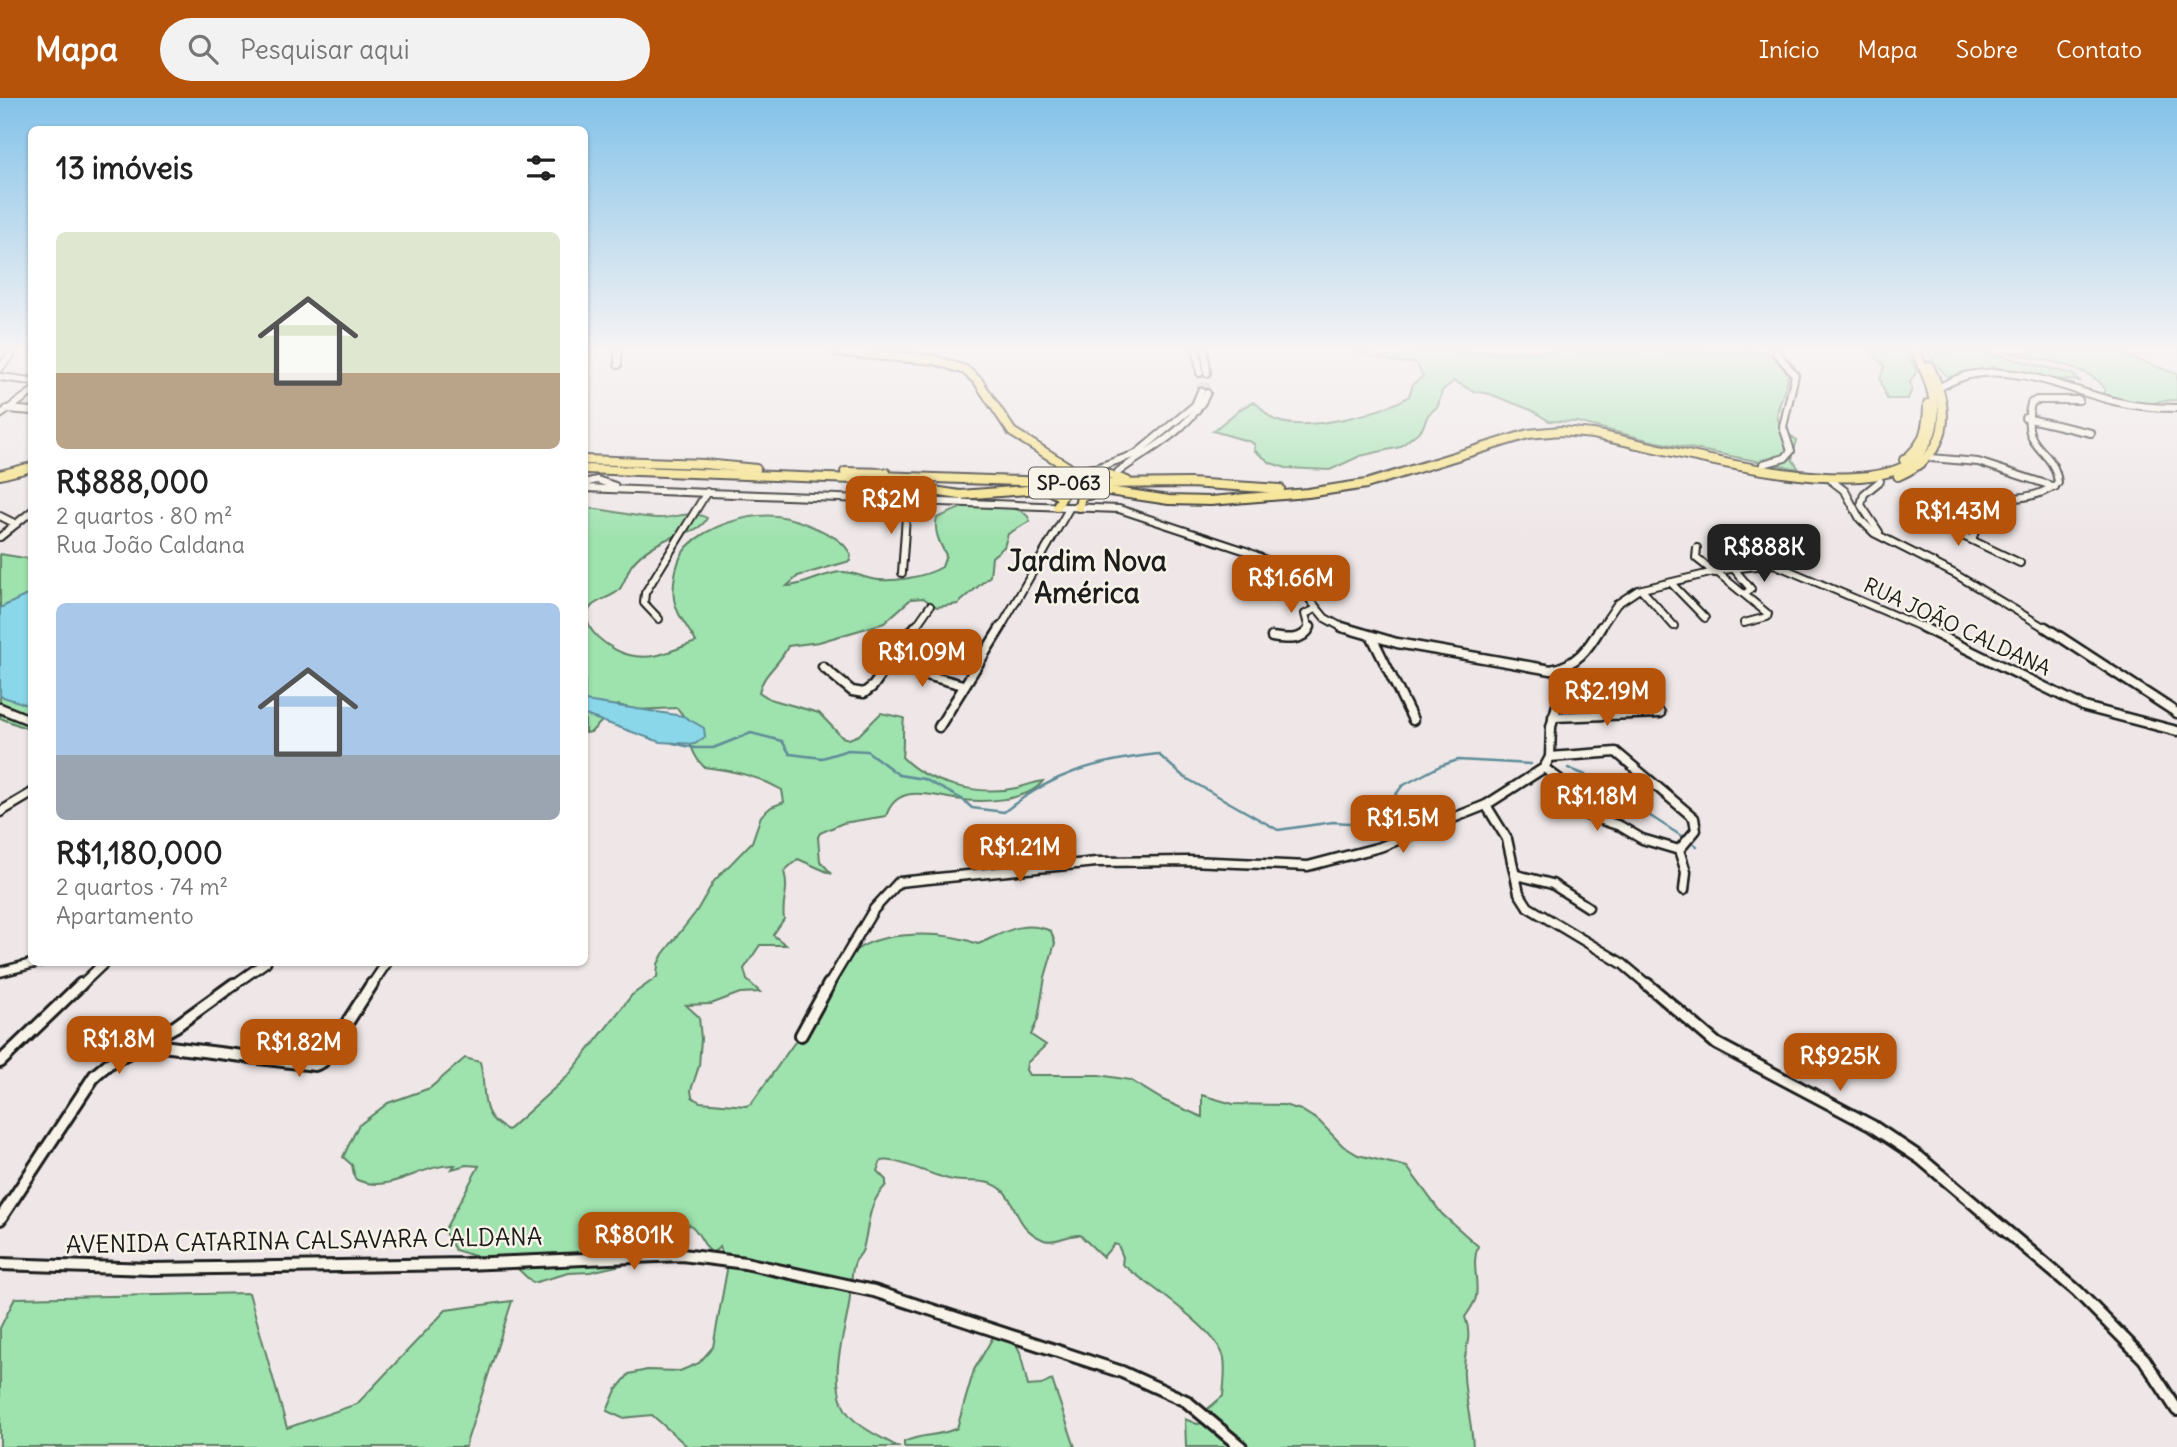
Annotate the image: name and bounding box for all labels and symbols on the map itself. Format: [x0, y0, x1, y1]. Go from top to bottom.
road number: SP-063 [1029, 468, 1109, 498]
pin: R$2M [850, 476, 932, 536]
pin: R$1.43M [1893, 489, 2023, 548]
pin: R$888K [1707, 524, 1821, 584]
district label: Jardim Nova América [1007, 543, 1167, 611]
pin: R$1.66M [1226, 556, 1356, 615]
street label: RUA JOÃO CALDANA [1859, 571, 2055, 682]
pin: R$1.09M [857, 630, 987, 689]
pin: R$2.19M [1542, 668, 1672, 728]
pin: R$1.18M [1532, 774, 1662, 833]
pin: R$1.5M [1346, 796, 1460, 855]
pin: R$1.21M [955, 824, 1085, 884]
pin: R$1.8M [62, 1016, 176, 1076]
pin: R$1.82M [234, 1020, 364, 1079]
pin: R$925K [1783, 1034, 1897, 1093]
pin: R$801K [577, 1212, 691, 1272]
street label: AVENIDA CATARINA CALSAVARA CALDANA [66, 1221, 542, 1259]

